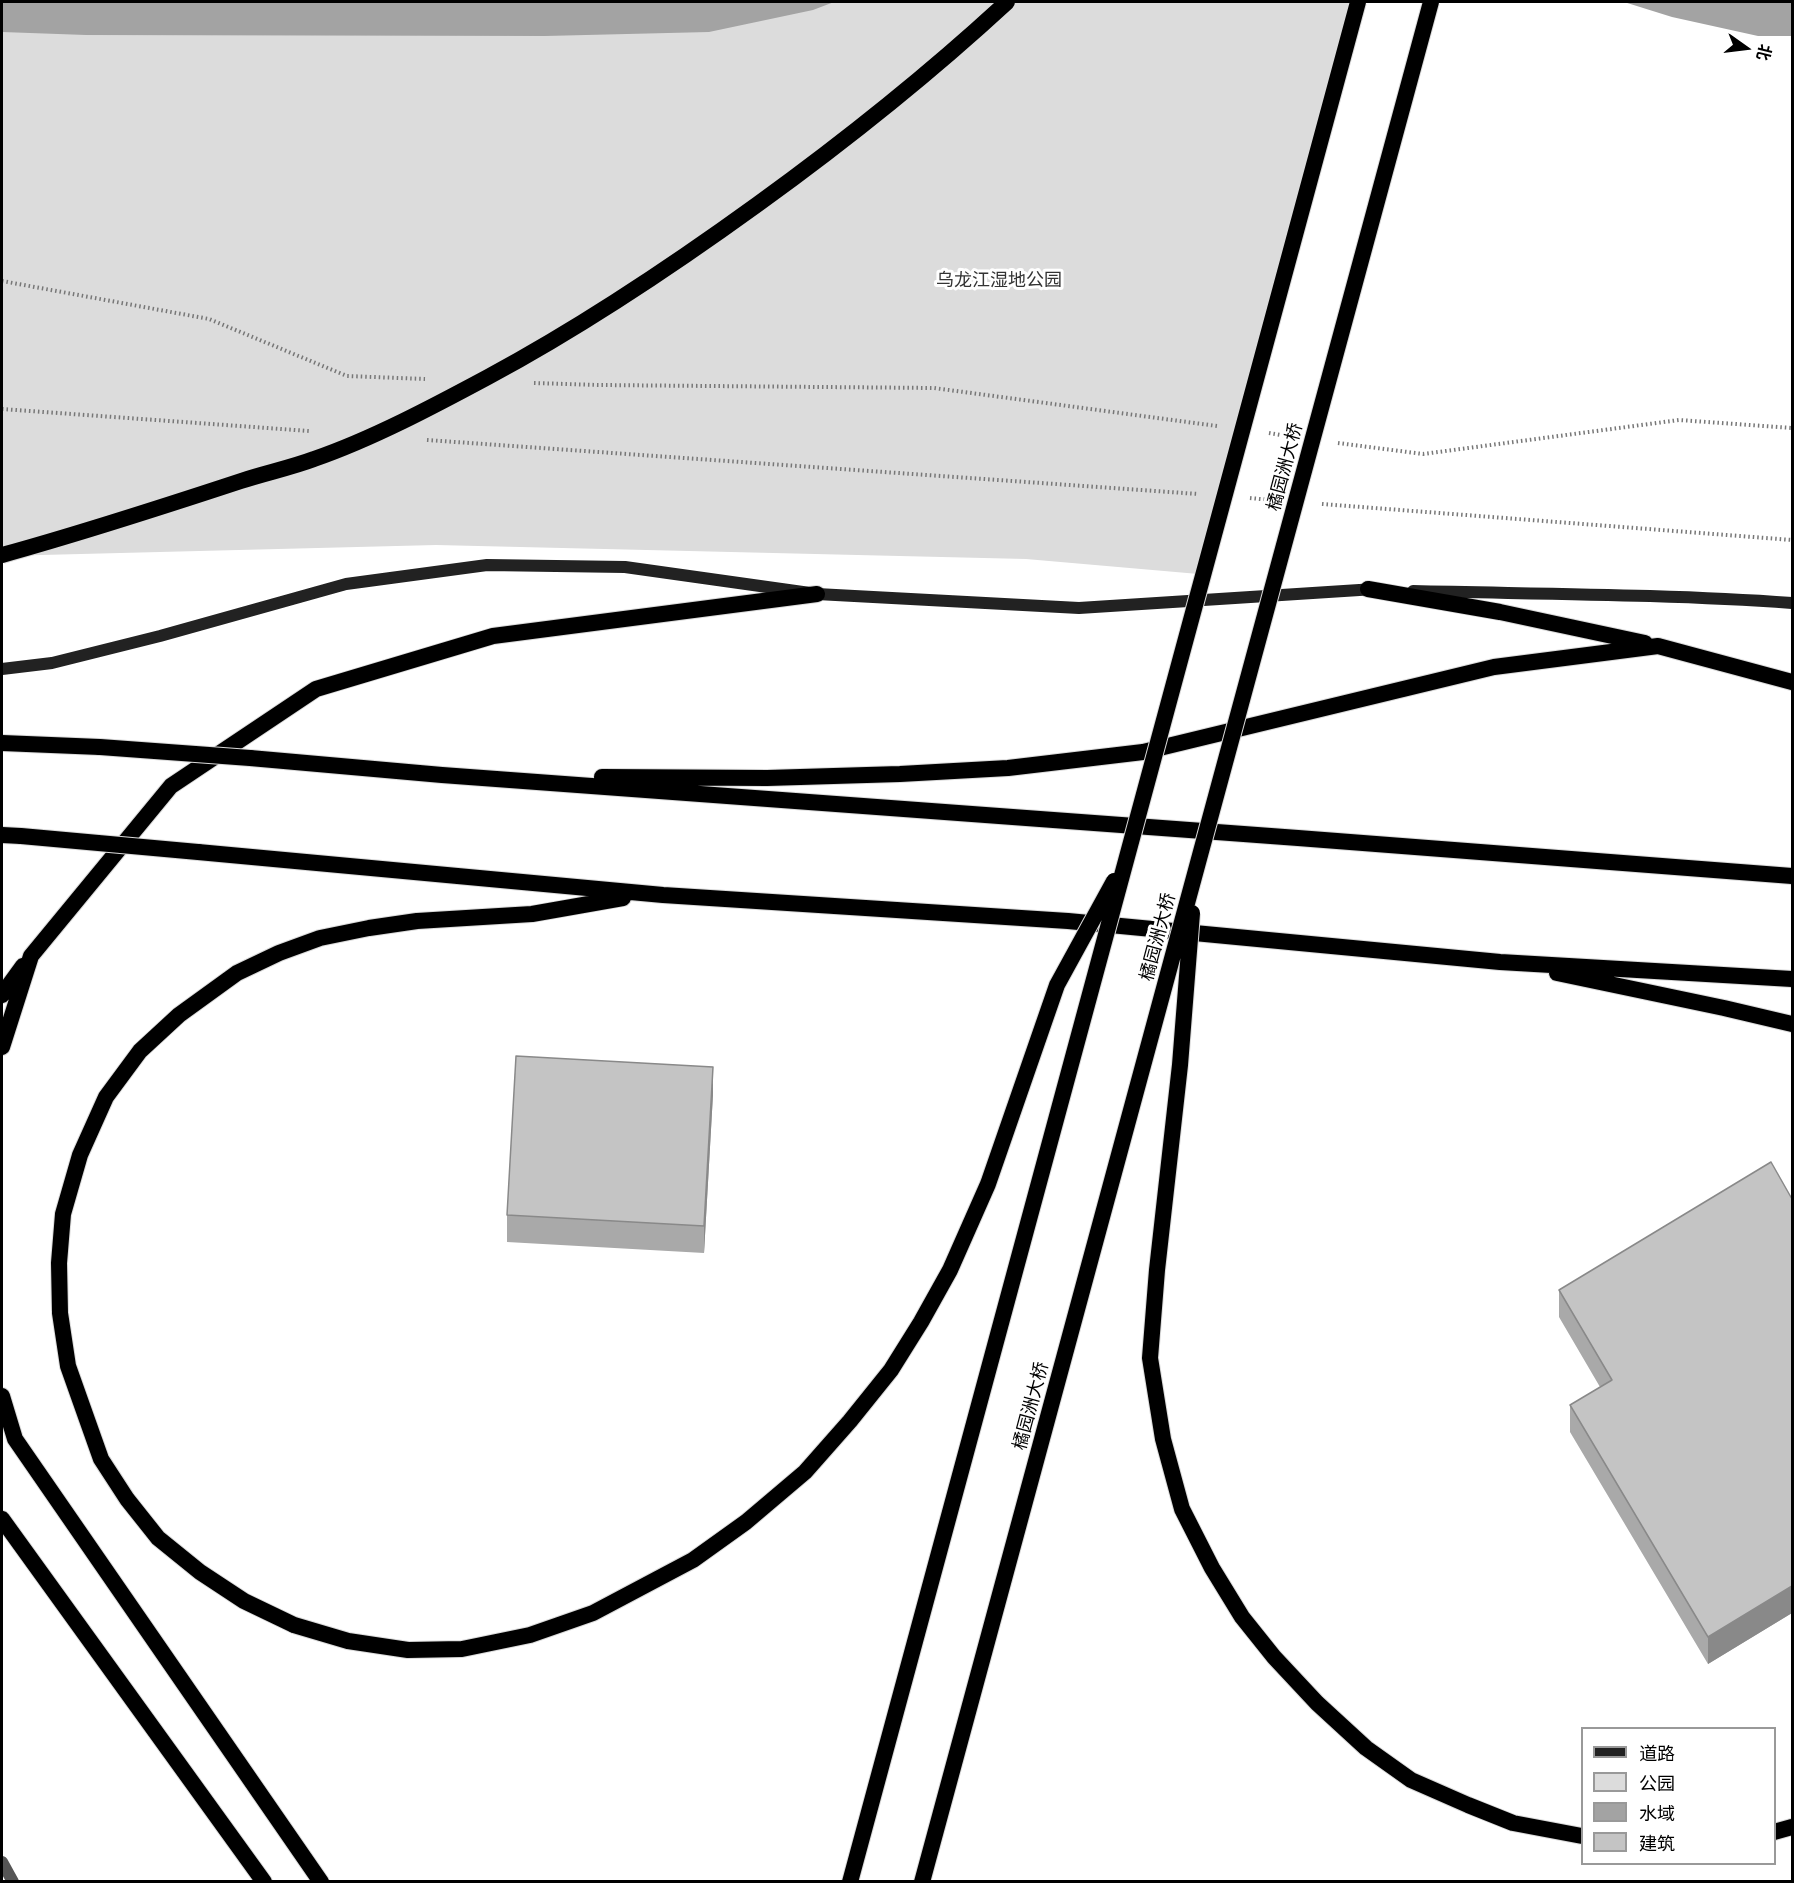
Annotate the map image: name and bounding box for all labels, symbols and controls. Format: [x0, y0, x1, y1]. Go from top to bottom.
north arrow [1716, 18, 1776, 78]
text: 北 [1753, 42, 1775, 63]
park label: 乌龙江湿地公园 [936, 269, 1062, 291]
street label: 橘园洲大桥 [1263, 421, 1307, 513]
street label: 橘园洲大桥 [1136, 891, 1180, 983]
street label: 橘园洲大桥 [1009, 1360, 1053, 1452]
legend [1581, 1727, 1776, 1865]
text: 道路 [1639, 1743, 1675, 1764]
text: 公园 [1639, 1773, 1675, 1794]
text: 水域 [1639, 1803, 1675, 1824]
text: 建筑 [1639, 1833, 1675, 1854]

